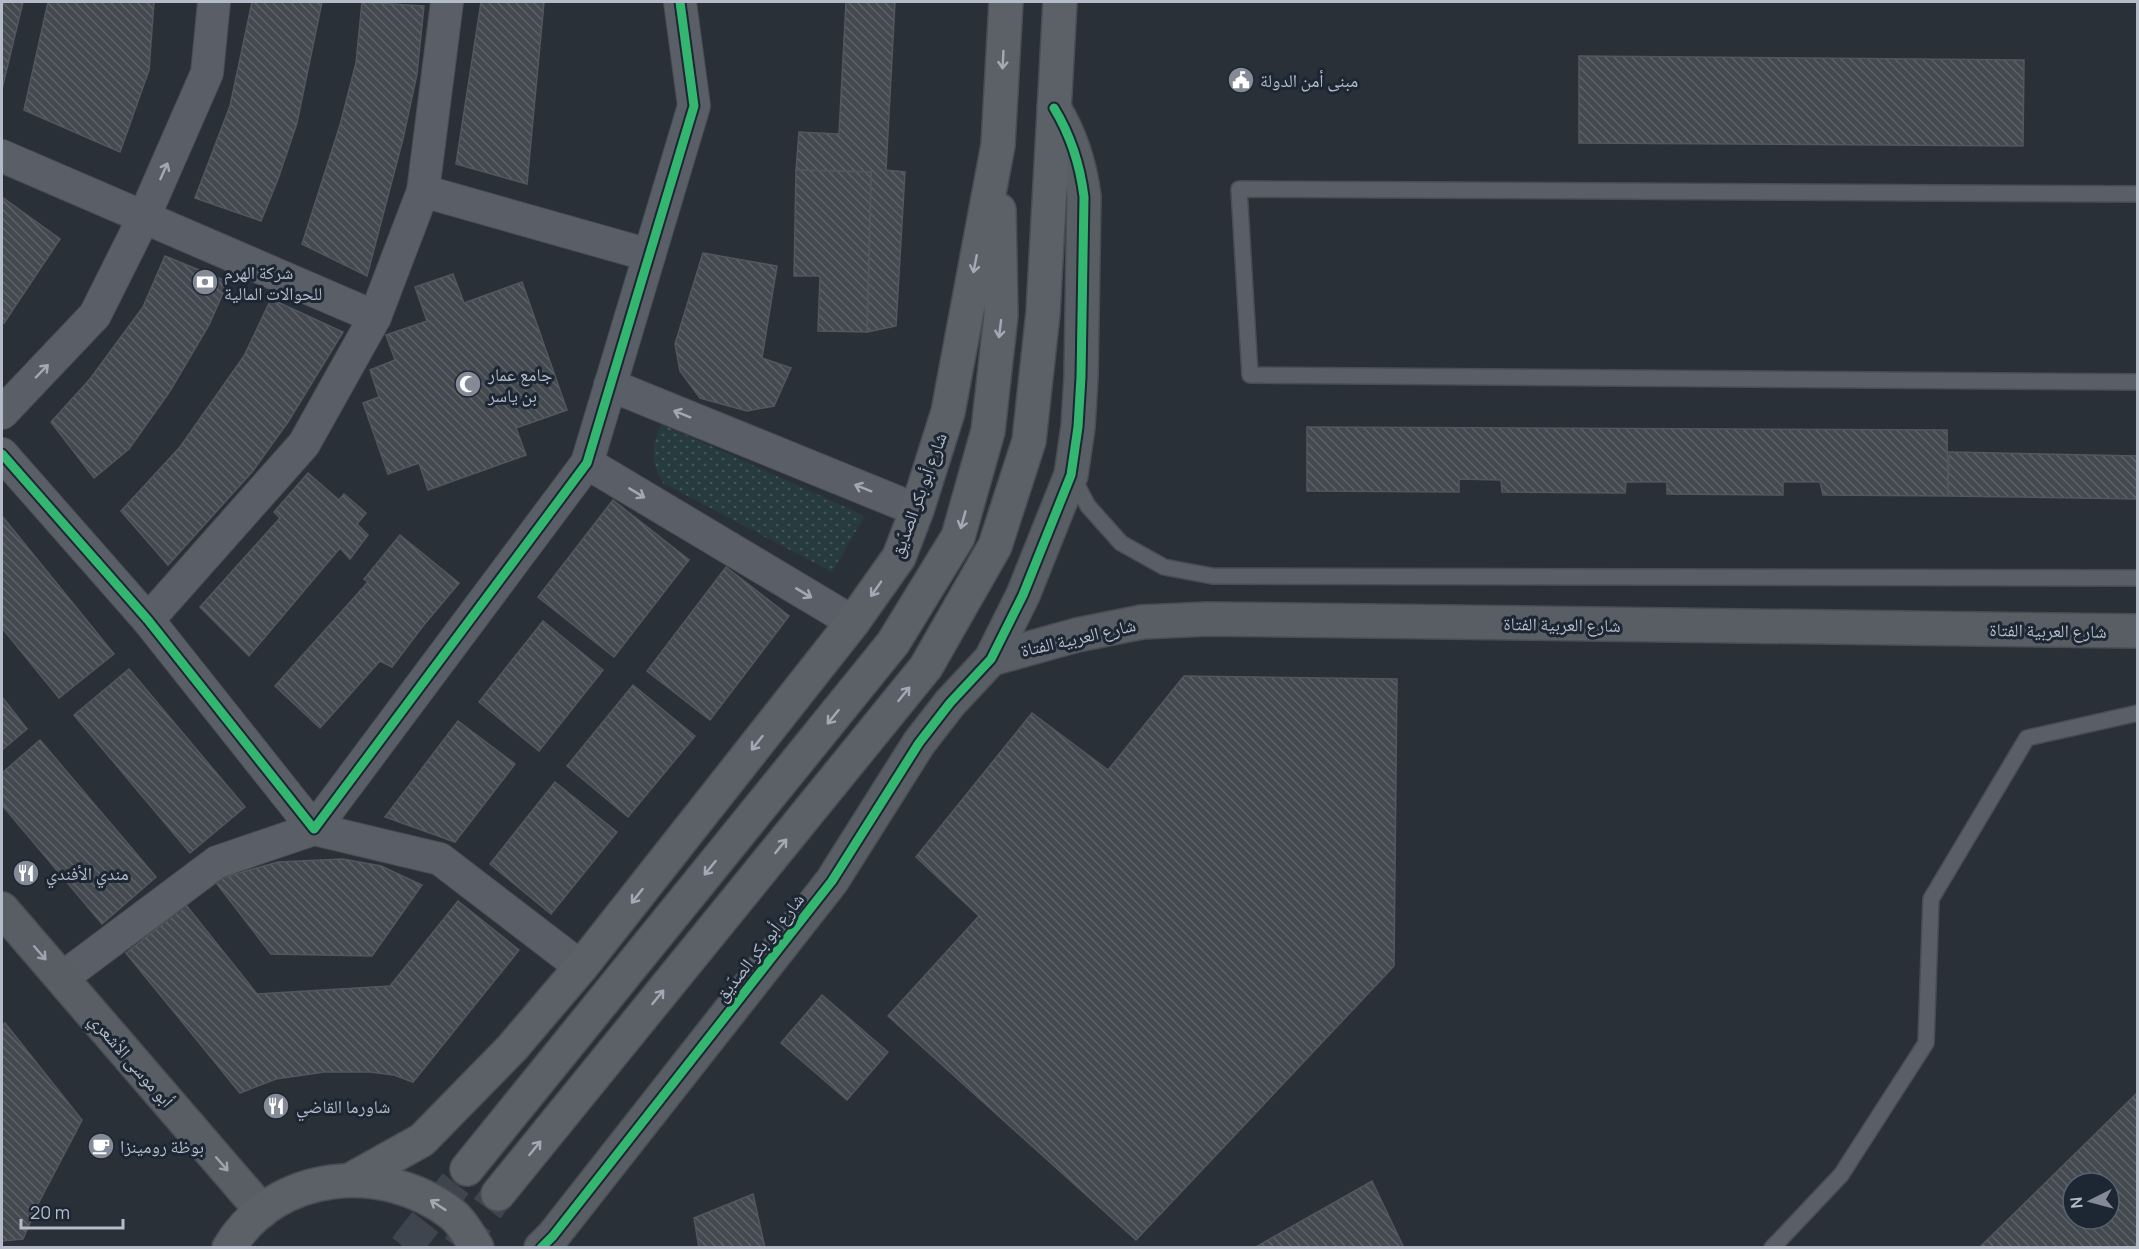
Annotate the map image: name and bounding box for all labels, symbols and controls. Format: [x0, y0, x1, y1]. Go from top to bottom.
one-way arrow [997, 49, 1008, 69]
public building icon: مبنى أمن الدولة [1226, 65, 1256, 95]
place label: مبنى أمن الدولة [1260, 68, 1358, 92]
one-way arrow [159, 162, 170, 180]
one-way arrow [969, 254, 980, 274]
place label: شركة الهرم للحوالات المالية [224, 260, 322, 305]
bank icon: شركة الهرم للحوالات المالية [190, 267, 220, 297]
one-way arrow [994, 319, 1005, 339]
place label: جامع عمار بن ياسر [487, 362, 552, 407]
one-way arrow [35, 363, 49, 378]
mosque icon: جامع عمار بن ياسر [453, 369, 483, 399]
one-way arrow [673, 408, 692, 419]
street label: شارع أبو بكر الصدّيق [884, 429, 952, 561]
one-way arrow [854, 482, 872, 493]
one-way arrow [628, 487, 645, 499]
one-way arrow [957, 510, 968, 529]
one-way arrow [870, 580, 882, 596]
one-way arrow [795, 587, 812, 599]
street label: شارع العربية الفتاة [1503, 611, 1621, 637]
street label: شارع العربية الفتاة [1018, 612, 1138, 662]
street label: شارع العربية الفتاة [1989, 617, 2107, 643]
one-way arrow [897, 686, 910, 702]
one-way arrow [826, 709, 840, 724]
one-way arrow [751, 735, 764, 751]
one-way arrow [774, 838, 787, 854]
restaurant icon: مندي الأفندي [11, 858, 41, 888]
one-way arrow [703, 860, 717, 875]
place label: مندي الأفندي [46, 861, 129, 889]
one-way arrow [630, 888, 643, 904]
street label: شارع أبو بكر الصدّيق [709, 888, 809, 1006]
one-way arrow [33, 945, 47, 960]
one-way arrow [651, 989, 664, 1005]
street label: أبو موسى الأشعري [82, 1008, 179, 1114]
restaurant icon: شاورما القاضي [261, 1091, 291, 1121]
place label: شاورما القاضي [296, 1094, 390, 1122]
cafe icon: بوظة رومينزا [86, 1131, 116, 1161]
place label: بوظة رومينزا [120, 1134, 204, 1158]
one-way arrow [528, 1140, 541, 1156]
one-way arrow [215, 1156, 229, 1171]
north arrow [2061, 1171, 2121, 1231]
scale bar [21, 1192, 123, 1230]
text: N [2065, 1196, 2088, 1209]
one-way arrow [431, 1199, 447, 1211]
text: 20 m [30, 1200, 70, 1224]

